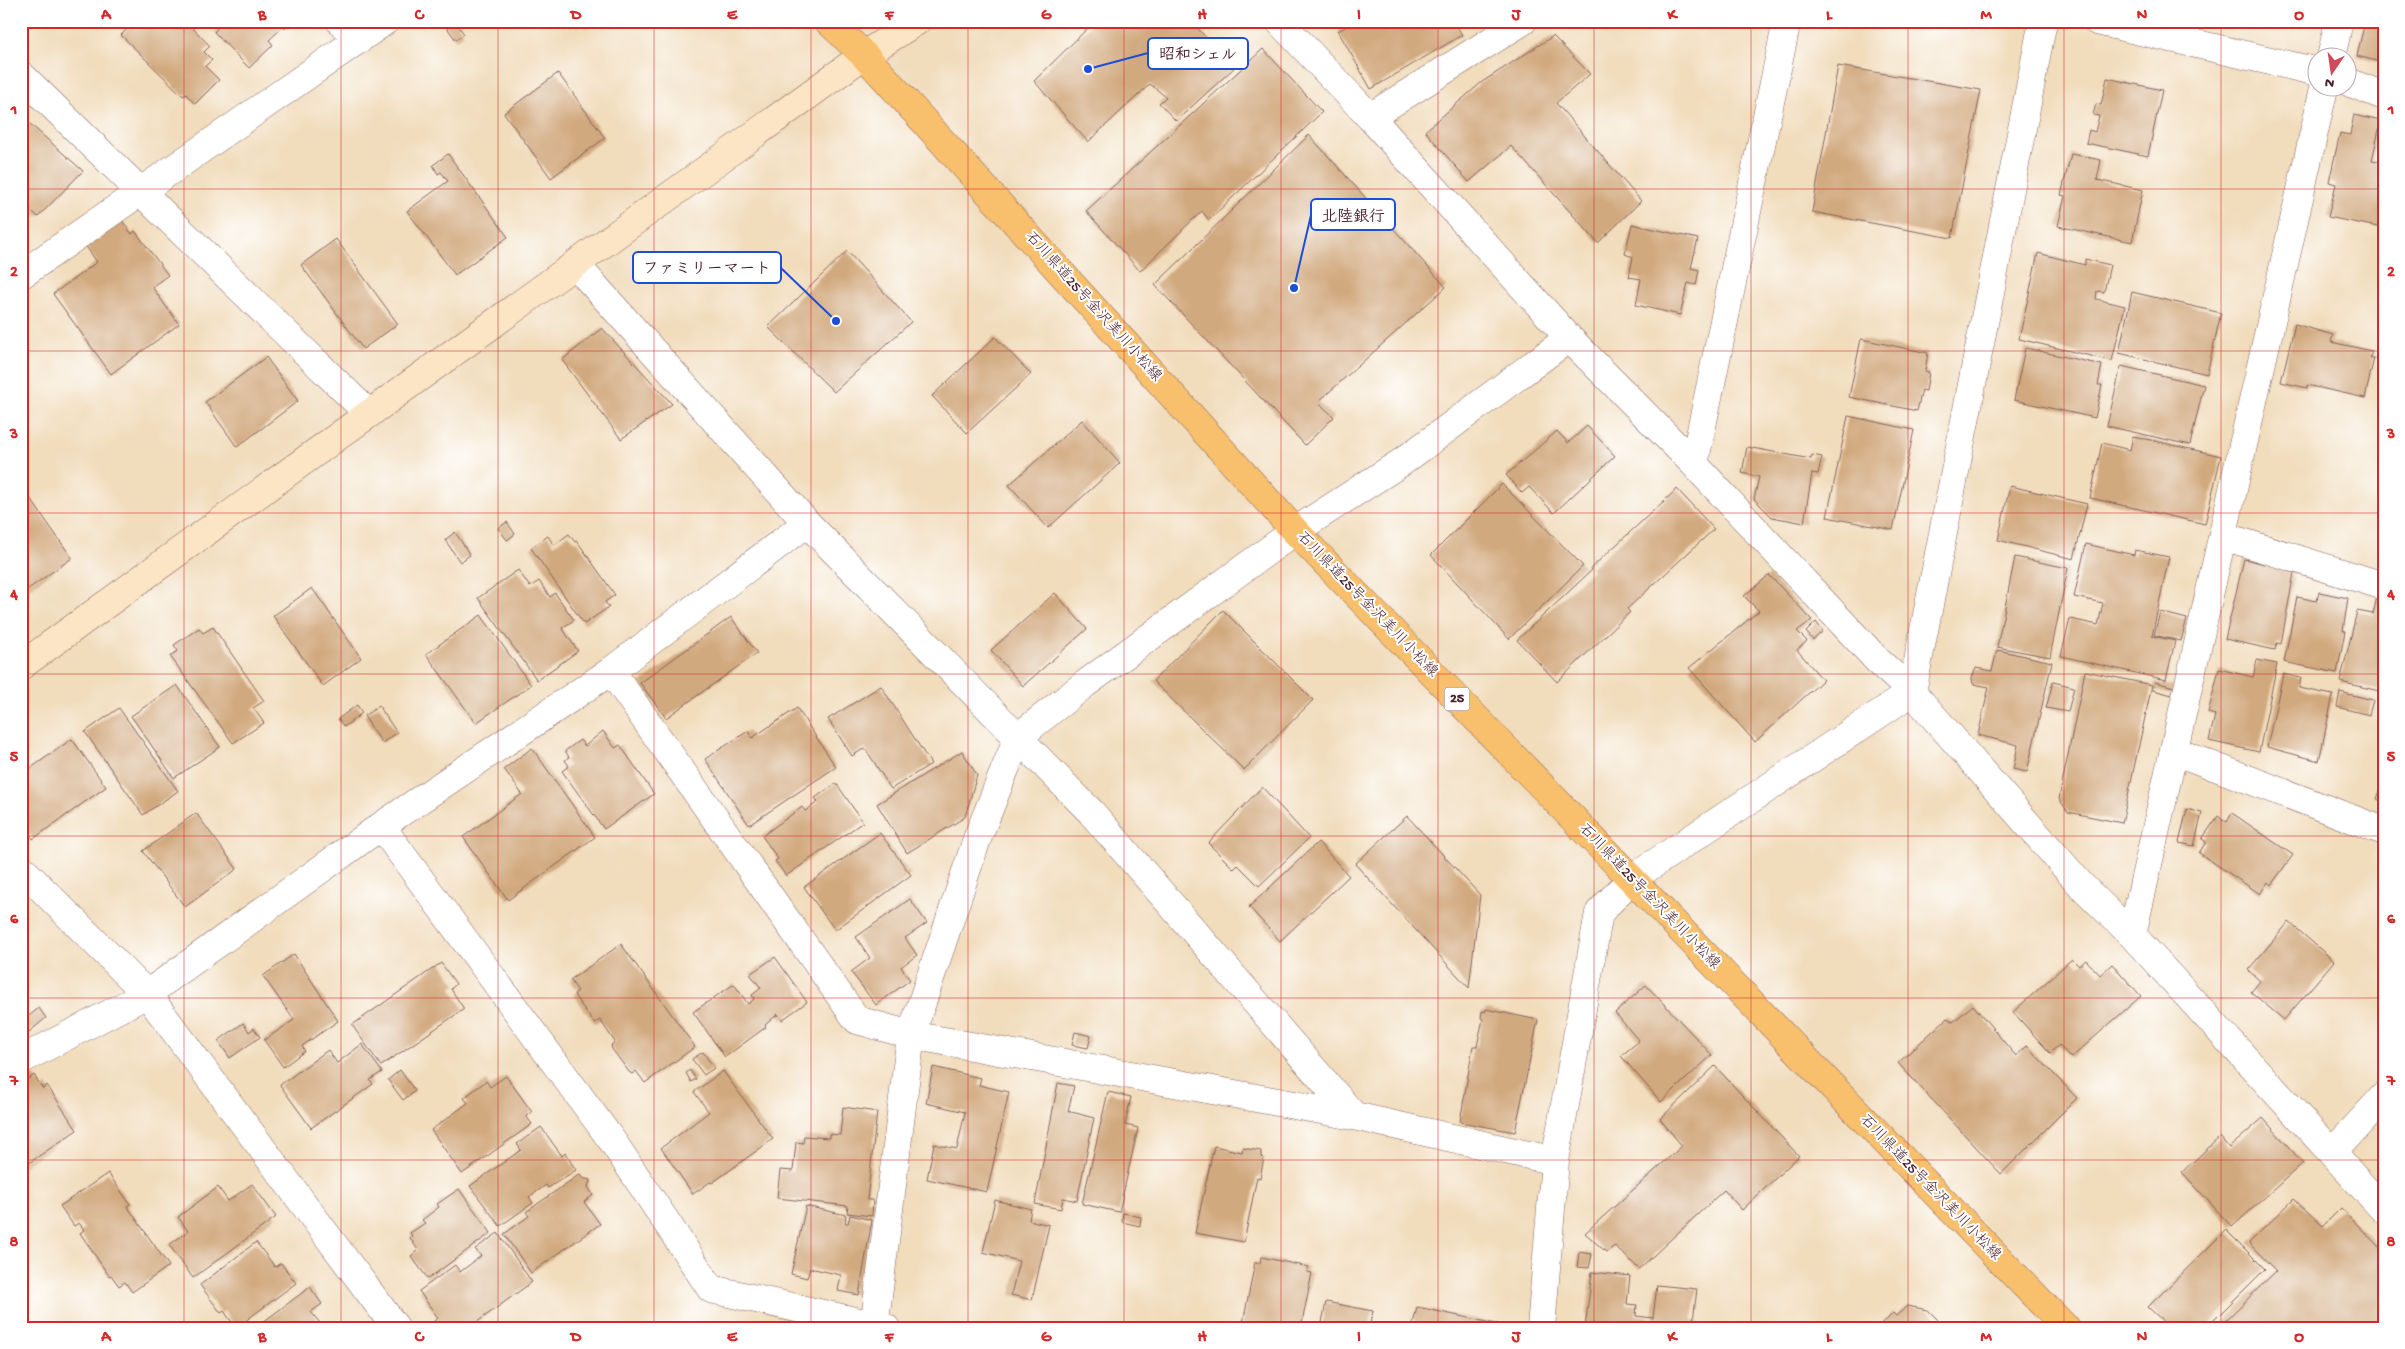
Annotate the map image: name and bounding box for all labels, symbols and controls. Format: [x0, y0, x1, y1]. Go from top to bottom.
text: A [100, 7, 112, 26]
text: B [257, 7, 267, 26]
text: C [414, 7, 425, 26]
text: D [569, 7, 582, 26]
text: E [727, 7, 738, 26]
text: F [884, 7, 895, 26]
text: G [1041, 7, 1052, 26]
text: H [1197, 7, 1207, 26]
text: I [1357, 7, 1361, 26]
text: J [1511, 7, 1522, 26]
text: K [1667, 7, 1679, 26]
text: L [1826, 7, 1833, 26]
text: M [1980, 7, 1992, 26]
text: N [2137, 7, 2148, 26]
text: O [2294, 7, 2304, 26]
callout: 昭和シェル [1148, 38, 1248, 69]
text: 昭和シェル [1159, 46, 1237, 66]
north arrow [2308, 48, 2358, 98]
text: N [2323, 73, 2336, 92]
text: 1 [10, 102, 17, 121]
text: 1 [2387, 102, 2394, 121]
callout: 北陸銀行 [1311, 199, 1395, 230]
text: 北陸銀行 [1321, 207, 1385, 228]
street label: 石川県道25号金沢美川小松線 [1021, 228, 1166, 386]
callout: ファミリーマート [633, 252, 781, 283]
text: ファミリーマート [643, 261, 771, 280]
text: 2 [10, 264, 18, 283]
text: 2 [2387, 264, 2395, 283]
text: 3 [9, 426, 18, 445]
text: 3 [2386, 426, 2395, 445]
street label: 石川県道25号金沢美川小松線 [1293, 528, 1442, 681]
text: 4 [9, 587, 18, 606]
text: 4 [2386, 587, 2395, 606]
road number: 25 [1444, 688, 1470, 711]
text: 5 [10, 749, 19, 768]
text: 5 [2387, 749, 2396, 768]
street label: 石川県道25号金沢美川小松線 [1575, 820, 1724, 973]
text: 6 [10, 911, 19, 930]
text: 6 [2387, 911, 2396, 930]
text: 7 [9, 1073, 19, 1092]
text: 7 [2386, 1073, 2396, 1092]
street label: 石川県道25号金沢美川小松線 [1856, 1111, 2005, 1264]
text: 8 [10, 1234, 19, 1253]
text: 8 [2387, 1234, 2396, 1253]
text: A [100, 1329, 112, 1348]
text: B [257, 1329, 267, 1348]
text: C [414, 1329, 425, 1348]
text: D [569, 1329, 582, 1348]
text: E [727, 1329, 738, 1348]
text: F [884, 1329, 895, 1348]
text: G [1041, 1329, 1052, 1348]
text: H [1197, 1329, 1207, 1348]
text: I [1357, 1329, 1361, 1348]
text: J [1511, 1329, 1522, 1348]
text: K [1667, 1329, 1679, 1348]
text: L [1826, 1329, 1833, 1348]
text: M [1980, 1329, 1992, 1348]
text: N [2137, 1329, 2148, 1348]
text: O [2294, 1329, 2304, 1348]

